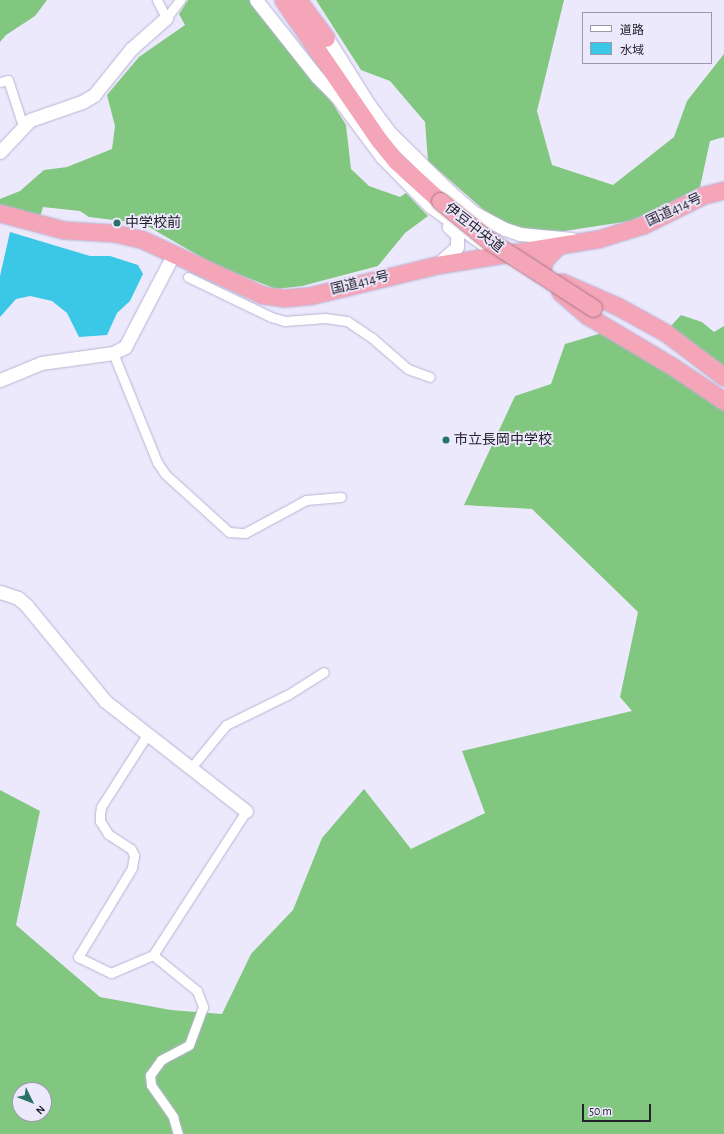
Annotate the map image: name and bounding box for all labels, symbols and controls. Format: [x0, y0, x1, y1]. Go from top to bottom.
legend [582, 12, 712, 64]
text: 道路 [620, 24, 644, 36]
text: 水域 [620, 44, 644, 56]
street label: 国道414号 [643, 190, 705, 230]
street label: 伊豆中央道 [441, 200, 507, 256]
place label: 中学校前 [125, 215, 181, 231]
marker: 中学校前 [112, 218, 122, 228]
street label: 国道414号 [329, 268, 391, 298]
place label: 市立長岡中学校 [454, 432, 552, 448]
marker: 市立長岡中学校 [441, 435, 451, 445]
north arrow [12, 1082, 52, 1122]
scale bar [584, 1096, 653, 1122]
text: N [34, 1103, 47, 1116]
text: 50 m [589, 1105, 612, 1117]

